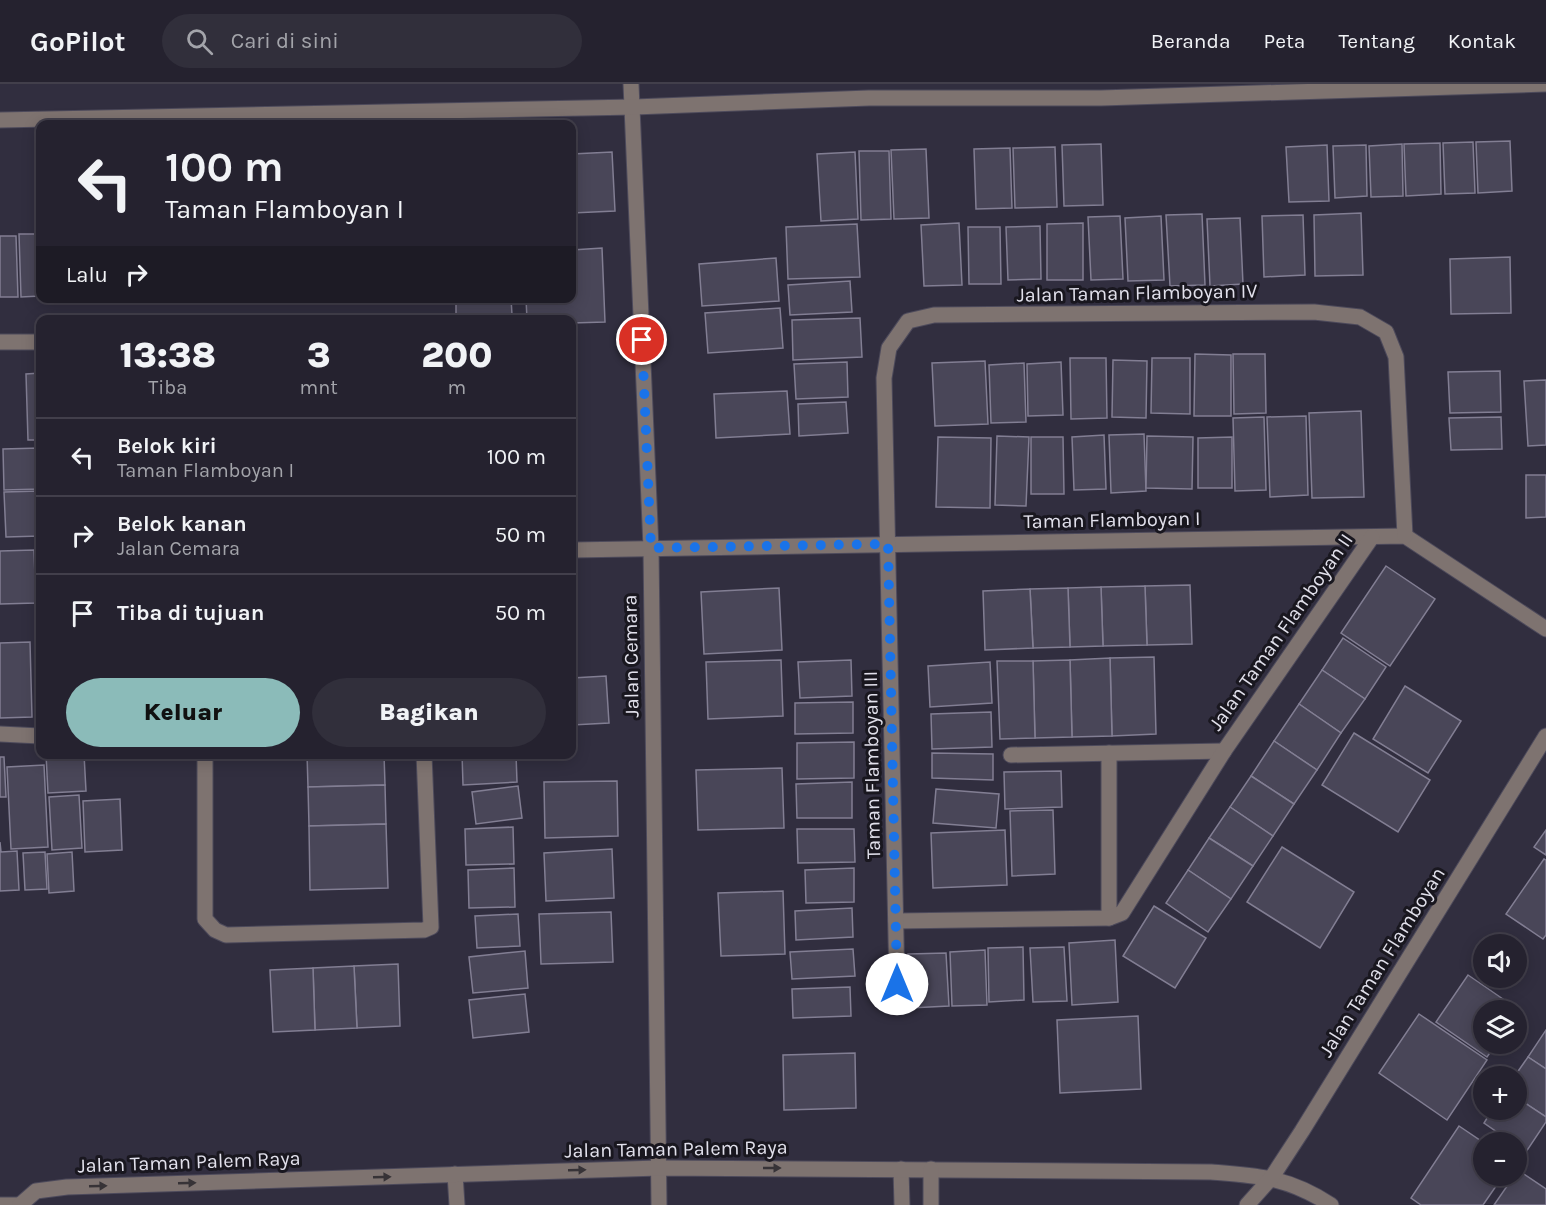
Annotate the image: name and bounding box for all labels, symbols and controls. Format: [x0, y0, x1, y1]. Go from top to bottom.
search box [162, 14, 582, 68]
text: GoPilot [30, 25, 126, 58]
icon: search [183, 25, 216, 58]
text: Cari di sini [231, 28, 339, 54]
text: Beranda [1151, 29, 1231, 53]
text: Peta [1264, 29, 1305, 53]
text: Tentang [1338, 29, 1415, 53]
text: Kontak [1448, 29, 1516, 53]
text: 100 m [165, 142, 284, 192]
icon: left [66, 144, 144, 222]
text: Taman Flamboyan I [165, 193, 404, 225]
icon: right [120, 258, 153, 291]
text: Lalu [66, 262, 108, 288]
street label: Jalan Taman Flamboyan IV [1016, 279, 1258, 307]
pin [616, 314, 667, 365]
icon: arrive [625, 323, 658, 356]
text: 13:38 [119, 334, 216, 376]
text: 3 [307, 334, 330, 376]
text: 200 [421, 334, 493, 376]
text: Tiba [148, 376, 187, 399]
text: mnt [300, 376, 338, 399]
text: m [448, 376, 466, 399]
text: Belok kiri [117, 433, 217, 459]
icon: left [66, 441, 99, 474]
text: 100 m [487, 444, 546, 470]
text: Taman Flamboyan I [117, 459, 294, 482]
street label: Taman Flamboyan I [1023, 507, 1201, 533]
text: Belok kanan [117, 511, 247, 537]
icon: right [66, 519, 99, 552]
text: 50 m [495, 522, 546, 548]
street label: Jalan Taman Flamboyan II [1204, 529, 1358, 735]
text: Jalan Cemara [117, 537, 240, 560]
street label: Jalan Cemara [618, 594, 644, 718]
icon: arrive [66, 597, 99, 630]
text: Tiba di tujuan [117, 600, 264, 626]
text: 50 m [495, 600, 546, 626]
street label: Taman Flamboyan III [859, 671, 885, 859]
button: Keluar [66, 678, 300, 747]
button: Bagikan [312, 678, 546, 747]
street label: Jalan Taman Flamboyan [1314, 863, 1450, 1061]
map controls [1473, 934, 1527, 1186]
button: sound [1473, 934, 1527, 988]
position arrow [865, 952, 929, 1016]
button: layers [1473, 1000, 1527, 1054]
button: + [1473, 1066, 1527, 1120]
button: − [1473, 1132, 1527, 1186]
street label: Jalan Taman Palem Raya [564, 1136, 788, 1162]
street label: Jalan Taman Palem Raya [77, 1147, 301, 1177]
one-way arrow [762, 1163, 781, 1173]
one-way arrow [567, 1166, 586, 1175]
one-way arrow [372, 1172, 391, 1181]
one-way arrow [177, 1178, 196, 1188]
one-way arrow [88, 1181, 107, 1191]

